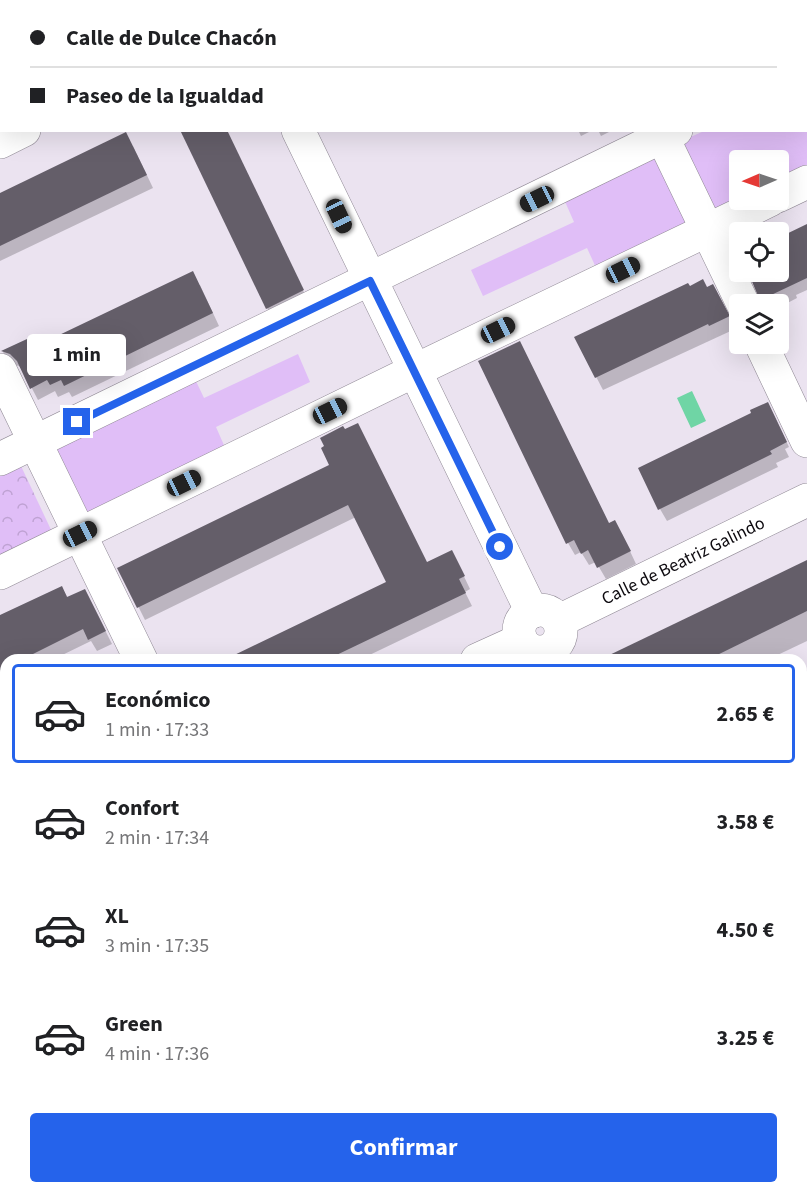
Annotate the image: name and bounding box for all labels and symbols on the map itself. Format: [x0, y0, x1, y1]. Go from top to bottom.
north arrow [729, 150, 789, 210]
car [517, 183, 557, 215]
car [323, 196, 355, 236]
car [603, 254, 643, 286]
car [478, 314, 518, 346]
callout: 1 min [28, 335, 127, 377]
car [310, 395, 350, 427]
route end [63, 408, 90, 435]
car [164, 467, 204, 499]
street label: Calle de Beatriz Galindo [597, 511, 769, 611]
car [60, 518, 100, 550]
route start [486, 533, 513, 560]

